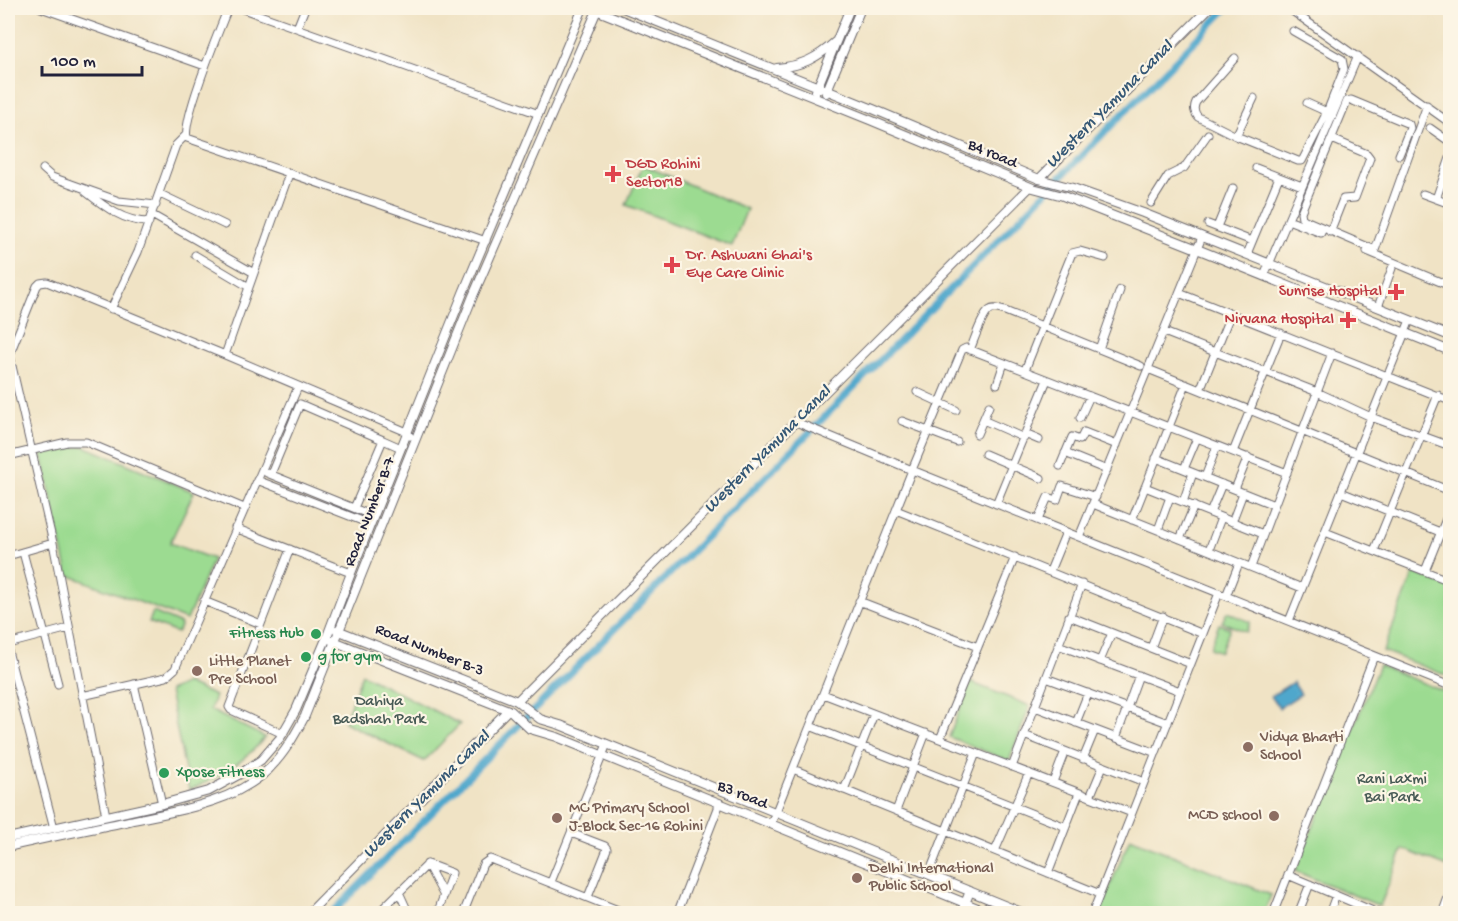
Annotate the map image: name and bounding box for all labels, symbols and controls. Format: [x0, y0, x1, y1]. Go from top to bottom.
water label: Western Yamuna Canal [1042, 36, 1179, 173]
scale bar [42, 39, 142, 77]
text: 100 m [50, 52, 96, 73]
street label: B4 road [964, 136, 1021, 174]
place label: DGD Rohini Sector18 [625, 156, 701, 193]
marker: DGD Rohini Sector18 [604, 165, 622, 183]
place label: Dr. Ashwani Ghai's Eye Care Clinic [685, 247, 813, 284]
marker: Dr. Ashwani Ghai's Eye Care Clinic [663, 256, 681, 274]
place label: Sunrise Hospital [1279, 283, 1382, 302]
marker: Sunrise Hospital [1387, 283, 1405, 301]
place label: Nirvana Hospital [1225, 311, 1334, 330]
marker: Nirvana Hospital [1339, 311, 1357, 329]
water label: Western Yamuna Canal [700, 381, 837, 518]
street label: Road Number B-7 [341, 454, 401, 569]
street label: Road Number B-3 [372, 621, 486, 681]
place label: Fitness Hub [228, 625, 305, 644]
marker: Fitness Hub [309, 627, 323, 641]
place label: g for gym [318, 648, 383, 667]
marker: g for gym [299, 650, 313, 664]
place label: Little Planet Pre School [208, 653, 292, 690]
marker: Little Planet Pre School [190, 664, 204, 678]
park label: Dahiya Badshah Park [332, 693, 427, 730]
water label: Western Yamuna Canal [359, 726, 496, 863]
place label: Vidya Bharti School [1259, 729, 1344, 766]
marker: Vidya Bharti School [1241, 740, 1255, 754]
place label: Xpose Fitness [175, 764, 266, 783]
marker: Xpose Fitness [157, 766, 171, 780]
park label: Rani Laxmi Bai Park [1357, 771, 1427, 808]
street label: B3 road [713, 777, 771, 815]
place label: MC Primary School J-Block Sec-16 Rohini [569, 800, 703, 837]
place label: MCD school [1188, 807, 1262, 826]
marker: MCD school [1267, 809, 1281, 823]
marker: MC Primary School J-Block Sec-16 Rohini [550, 811, 564, 825]
place label: Delhi International Public School [868, 860, 994, 897]
marker: Delhi International Public School [850, 871, 864, 885]

